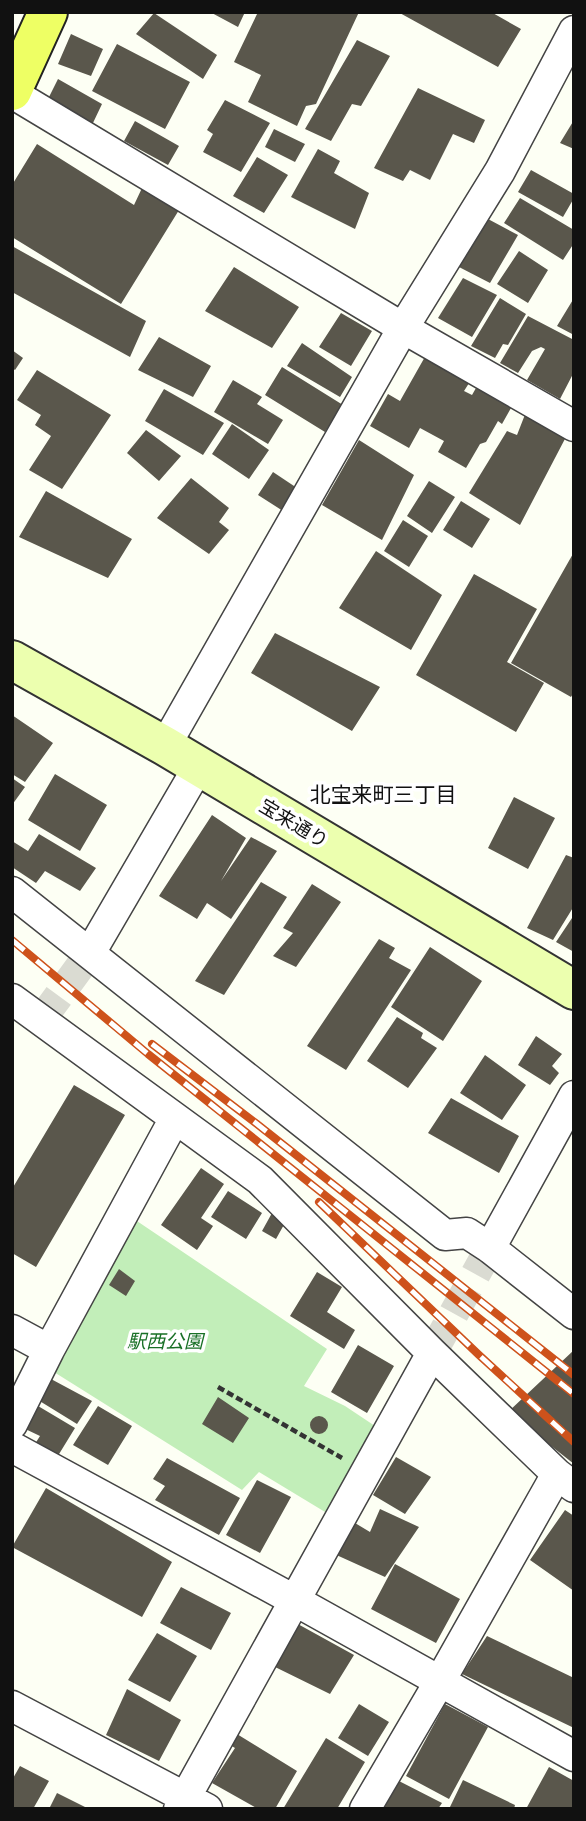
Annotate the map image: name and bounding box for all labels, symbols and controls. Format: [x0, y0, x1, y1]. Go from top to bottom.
district label: 北宝来町三丁目 [310, 780, 457, 808]
street label: 宝来通り [255, 793, 333, 853]
park label: 駅西公園 [127, 1329, 206, 1353]

